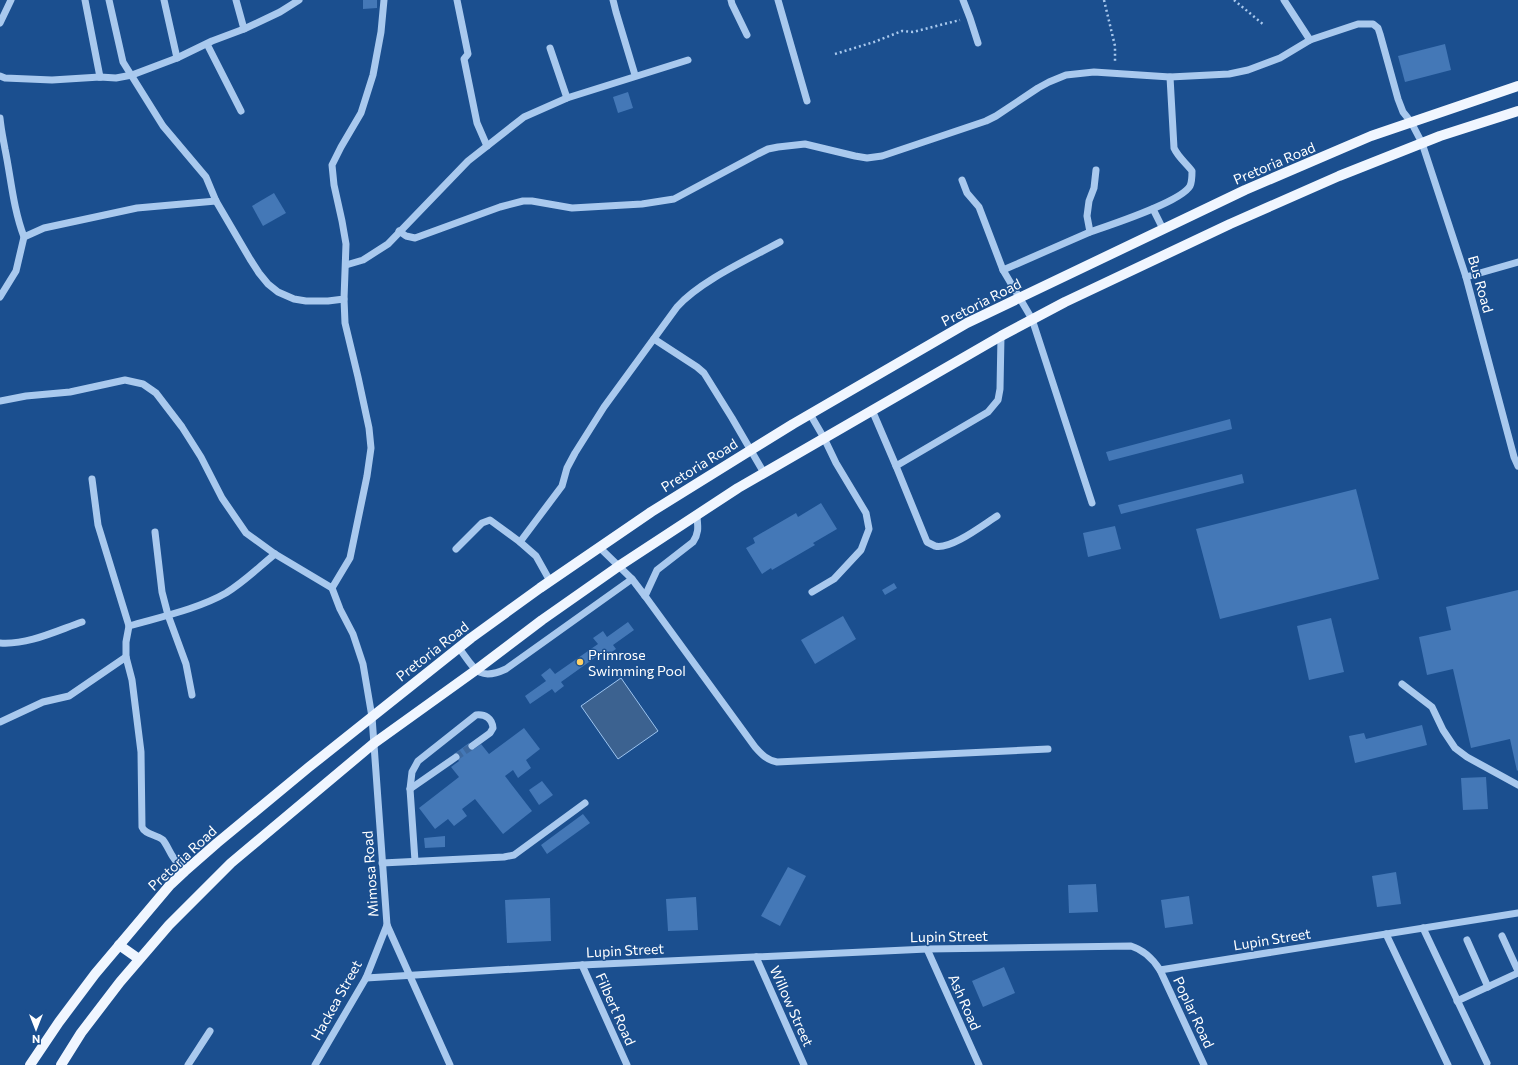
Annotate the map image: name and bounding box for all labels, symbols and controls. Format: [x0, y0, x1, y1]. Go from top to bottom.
street label: Pretoria Road [1230, 138, 1318, 188]
street label: Bus Road [1465, 253, 1497, 315]
street label: Pretoria Road [938, 275, 1024, 329]
street label: Pretoria Road [657, 435, 741, 495]
street label: Pretoria Road [392, 617, 472, 685]
place label: Primrose Swimming Pool [588, 646, 686, 679]
marker: Primrose Swimming Pool [575, 657, 585, 667]
street label: Pretoria Road [144, 822, 220, 894]
street label: Mimosa Road [359, 830, 381, 918]
street label: Lupin Street [1232, 924, 1312, 953]
street label: Lupin Street [910, 927, 988, 945]
street label: Lupin Street [586, 939, 665, 961]
street label: Hackea Street [307, 957, 365, 1043]
street label: Willow Street [767, 963, 817, 1049]
street label: Filbert Road [592, 970, 640, 1048]
street label: Ash Road [945, 971, 985, 1033]
street label: Poplar Road [1170, 973, 1218, 1051]
north arrow [16, 1009, 56, 1049]
text: N [32, 1033, 40, 1046]

